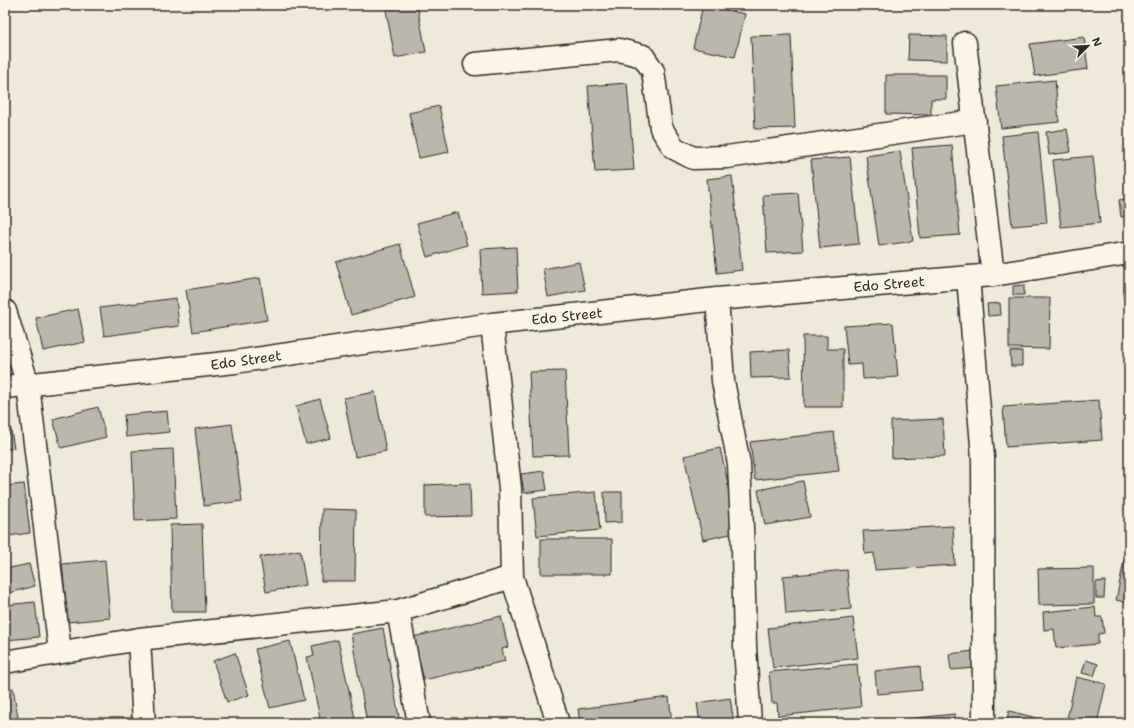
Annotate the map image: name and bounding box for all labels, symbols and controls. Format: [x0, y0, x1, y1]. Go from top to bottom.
north arrow [1068, 26, 1108, 66]
text: N [1088, 35, 1105, 49]
street label: Edo Street [853, 272, 925, 296]
street label: Edo Street [531, 303, 603, 329]
street label: Edo Street [209, 346, 283, 374]

